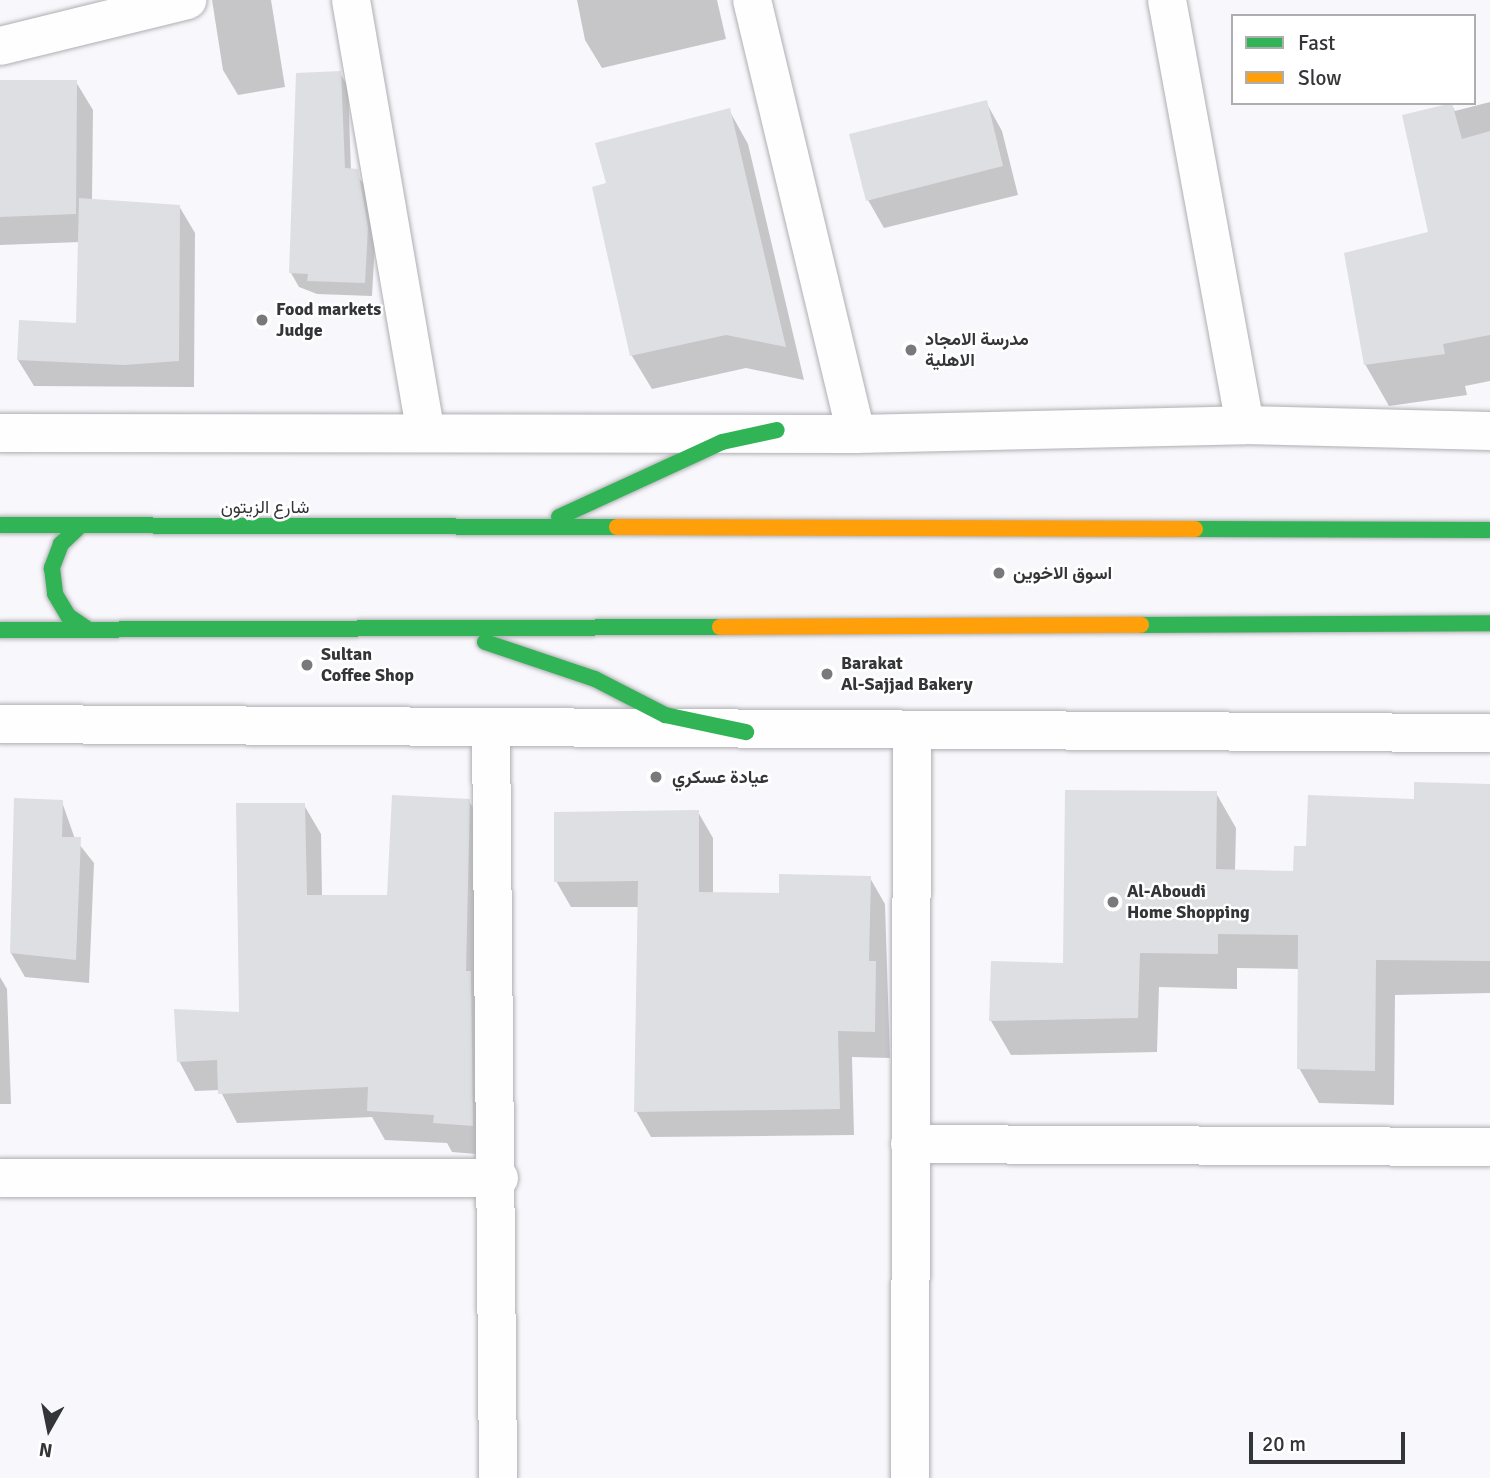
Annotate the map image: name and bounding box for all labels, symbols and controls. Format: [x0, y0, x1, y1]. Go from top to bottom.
legend [1231, 14, 1476, 105]
text: Fast [1298, 30, 1335, 56]
text: Slow [1298, 65, 1342, 91]
place label: Food markets Judge [276, 299, 381, 342]
marker: Food markets Judge [254, 312, 270, 328]
place label: مدرسة الامجاد الاهلية [925, 329, 1029, 372]
marker: مدرسة الامجاد الاهلية [903, 342, 919, 358]
street label: شارع الزيتون [221, 496, 309, 518]
place label: اسوق الاخوين [1013, 562, 1112, 584]
marker: اسوق الاخوين [991, 565, 1007, 581]
place label: Sultan Coffee Shop [321, 644, 414, 686]
place label: Barakat Al-Sajjad Bakery [841, 653, 973, 696]
marker: Sultan Coffee Shop [299, 657, 315, 673]
marker: Barakat Al-Sajjad Bakery [819, 666, 835, 682]
place label: عيادة عسكري [672, 766, 769, 788]
marker: عيادة عسكري [646, 767, 666, 787]
place label: Al-Aboudi Home Shopping [1127, 881, 1250, 924]
marker: Al-Aboudi Home Shopping [1105, 894, 1121, 910]
north arrow [14, 1394, 84, 1464]
scale bar [1252, 1418, 1408, 1462]
text: 20 m [1262, 1431, 1306, 1457]
text: N [37, 1437, 54, 1463]

